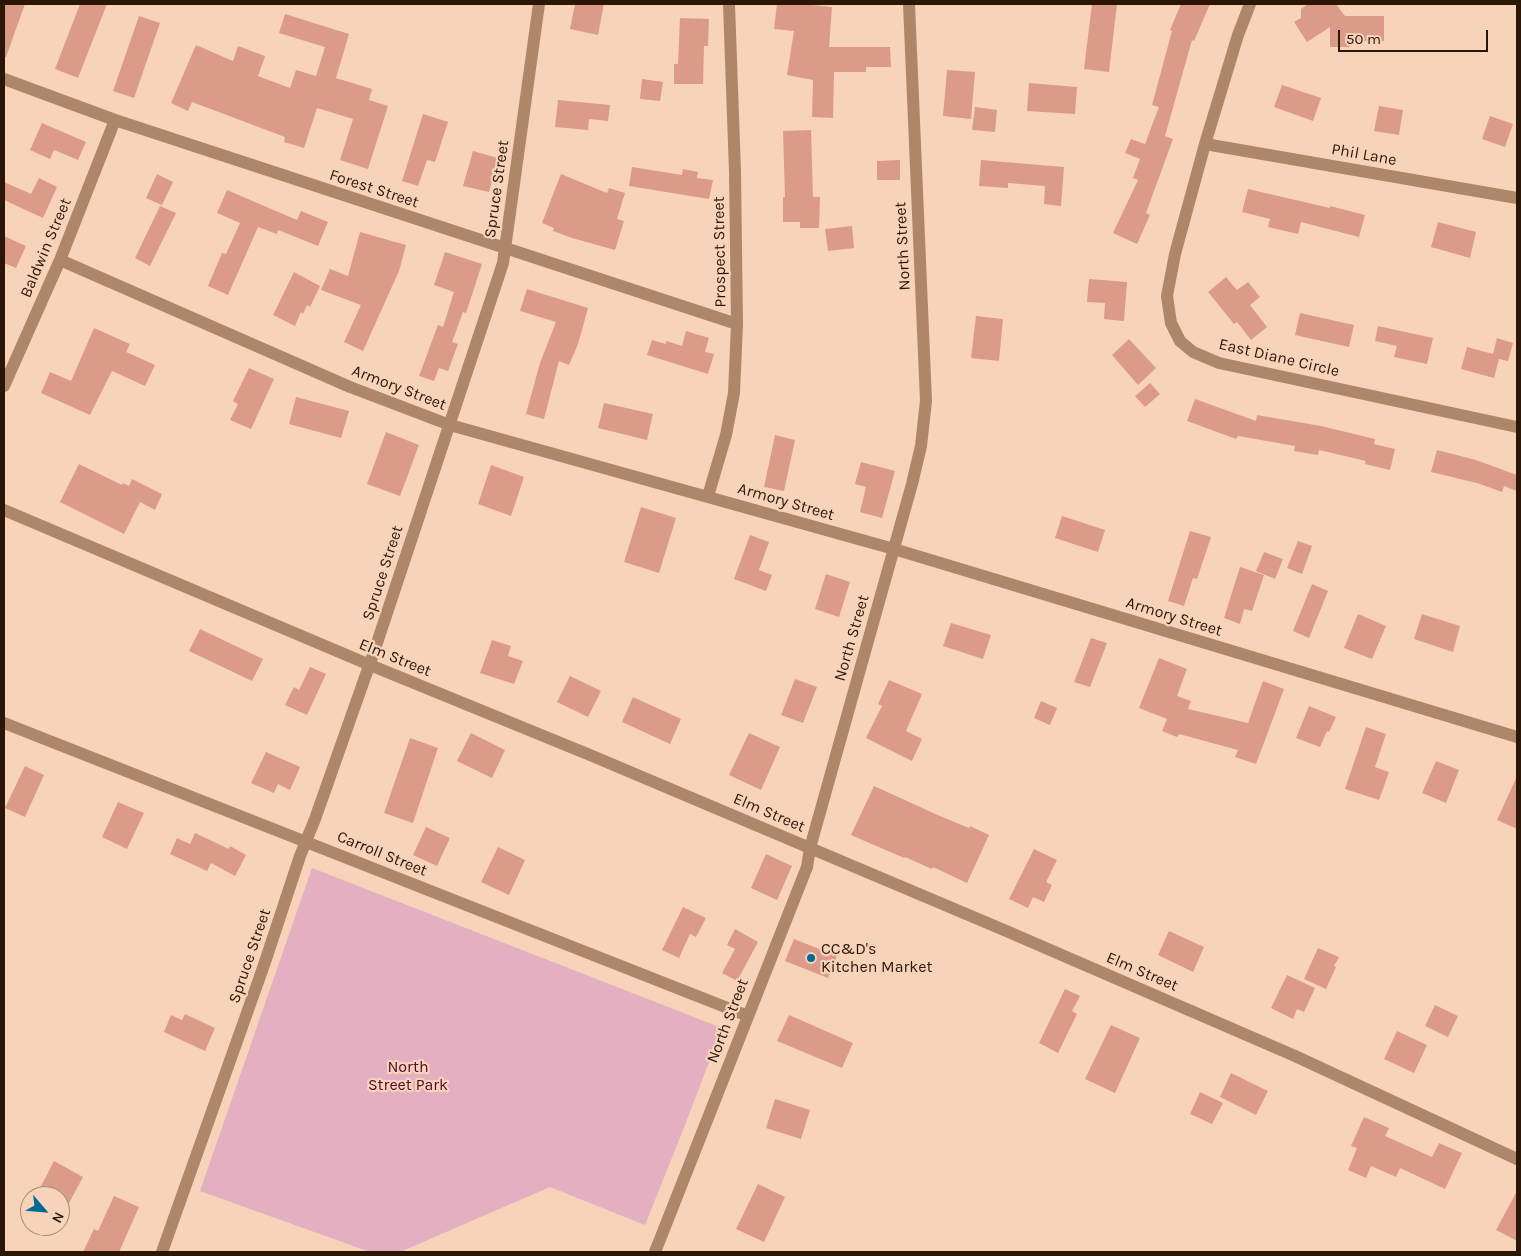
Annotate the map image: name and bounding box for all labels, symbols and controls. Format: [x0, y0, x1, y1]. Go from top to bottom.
scale bar [1341, 20, 1491, 52]
text: 50 m [1346, 30, 1381, 48]
street label: Spruce Street [481, 139, 513, 239]
street label: Phil Lane [1330, 140, 1398, 170]
street label: Forest Street [327, 166, 421, 212]
street label: Baldwin Street [16, 195, 76, 301]
street label: Prospect Street [709, 196, 731, 308]
street label: North Street [891, 201, 915, 291]
street label: East Diane Circle [1217, 335, 1341, 381]
street label: Armory Street [349, 361, 449, 415]
street label: Armory Street [735, 479, 837, 525]
street label: Spruce Street [359, 523, 407, 623]
street label: North Street [831, 593, 873, 683]
street label: Armory Street [1124, 593, 1224, 641]
street label: Elm Street [356, 635, 434, 681]
street label: Elm Street [730, 789, 808, 837]
street label: Carroll Street [334, 827, 430, 881]
street label: Spruce Street [225, 906, 275, 1006]
place label: CC&D's Kitchen Market [821, 939, 932, 977]
street label: Elm Street [1103, 948, 1181, 996]
marker: CC&D's Kitchen Market [805, 952, 817, 964]
street label: North Street [703, 976, 753, 1066]
park label: North Street Park [368, 1057, 448, 1095]
north arrow [20, 1186, 70, 1236]
text: N [48, 1209, 68, 1226]

